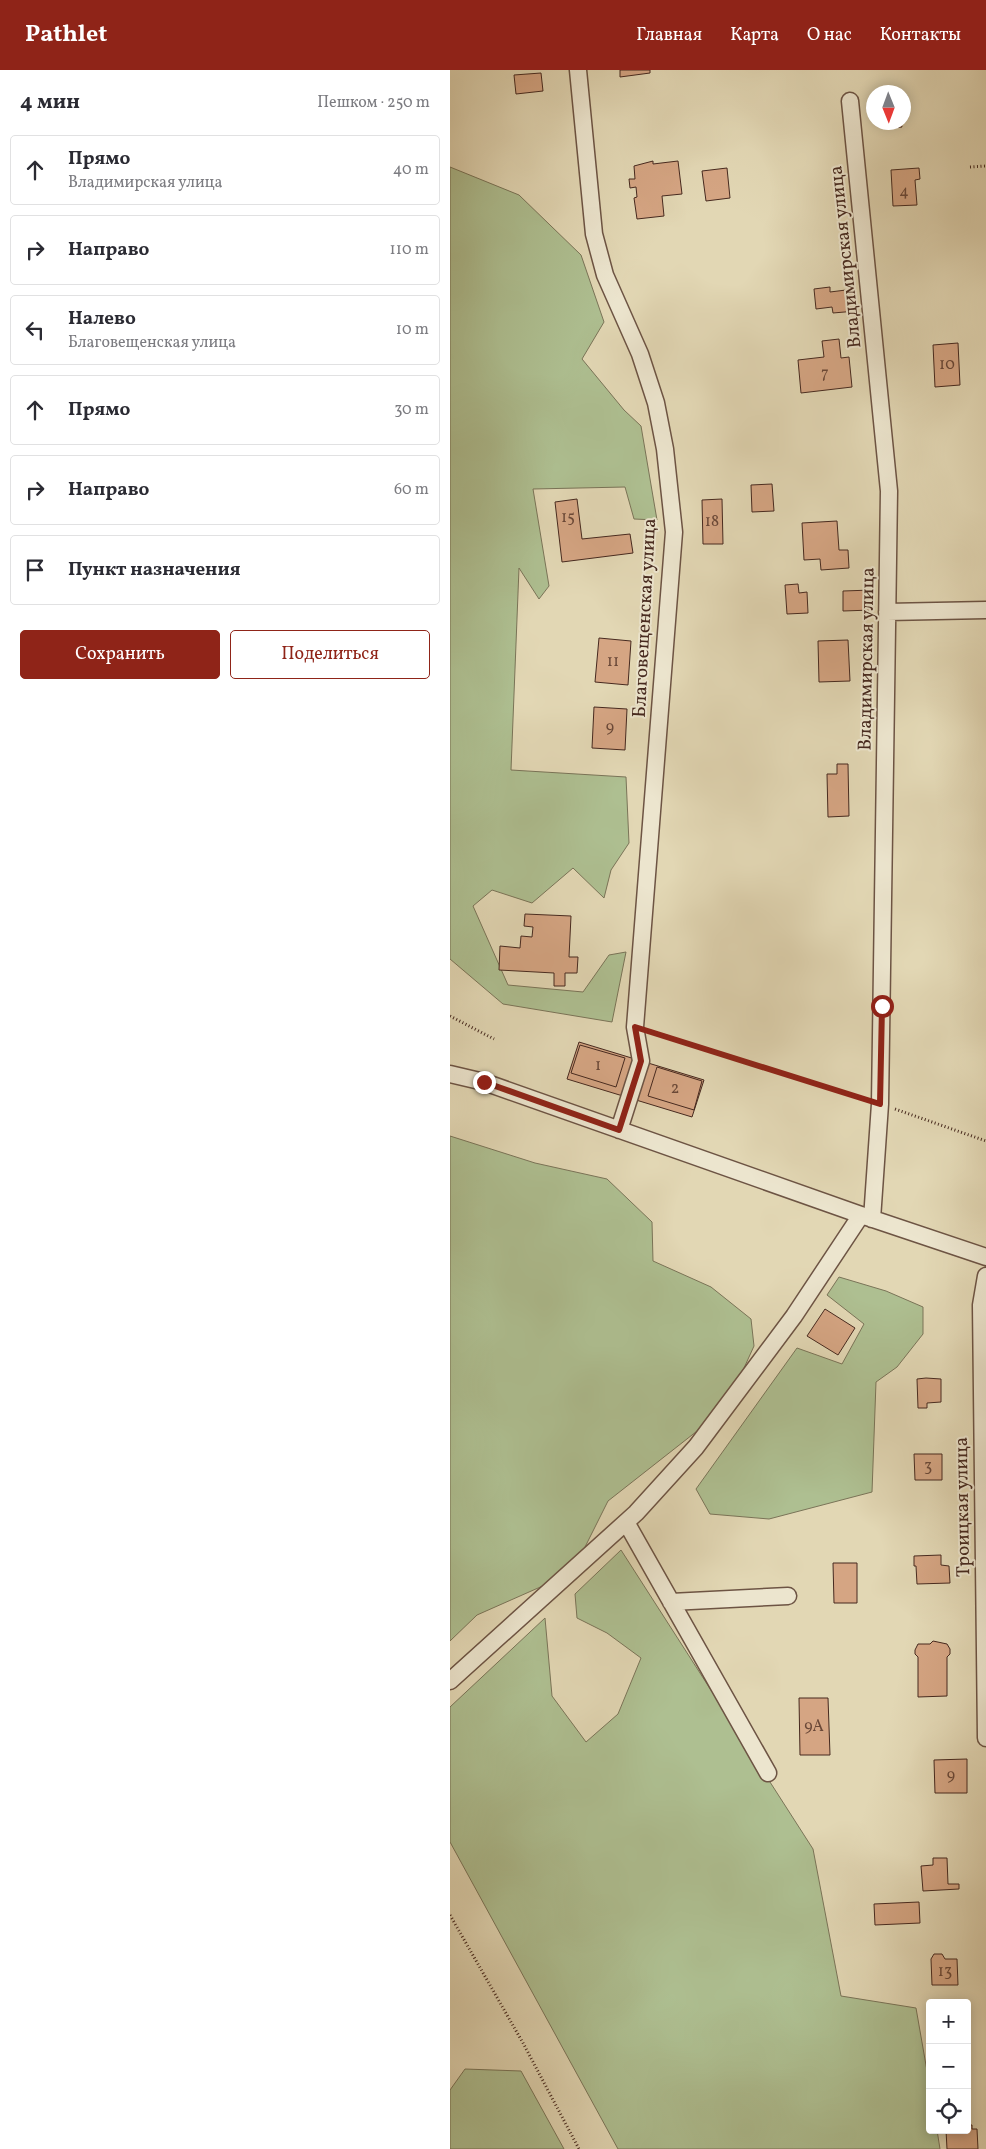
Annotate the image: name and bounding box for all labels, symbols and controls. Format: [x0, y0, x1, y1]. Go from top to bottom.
text: Pathlet [25, 18, 107, 52]
text: Главная [636, 23, 702, 48]
text: Карта [730, 23, 779, 48]
text: О нас [807, 23, 852, 48]
text: Контакты [880, 23, 961, 48]
north arrow [866, 85, 911, 130]
text: 4 мин [20, 88, 80, 117]
text: Пешком · 250 m [317, 92, 430, 114]
text: Прямо [68, 146, 130, 172]
icon: ahead [21, 156, 49, 184]
text: 40 m [393, 159, 429, 181]
street label: Владимирская улица [823, 164, 869, 350]
text: Владимирская улица [68, 172, 223, 194]
house number: 4 [899, 181, 909, 203]
icon: right [21, 236, 49, 264]
text: Направо [68, 237, 150, 263]
text: 110 m [390, 239, 429, 261]
text: Налево [68, 306, 136, 332]
icon: left [21, 316, 49, 344]
text: 10 m [396, 319, 429, 341]
text: Благовещенская улица [68, 332, 236, 354]
house number: 10 [939, 354, 955, 376]
house number: 7 [821, 363, 829, 385]
icon: ahead [21, 396, 49, 424]
text: Прямо [68, 397, 130, 423]
text: 30 m [394, 399, 429, 421]
icon: right [21, 476, 49, 504]
text: Направо [68, 477, 150, 503]
text: 60 m [394, 479, 429, 501]
house number: 15 [561, 507, 575, 529]
house number: 18 [705, 511, 719, 533]
street label: Благовещенская улица [627, 518, 663, 718]
icon: arrive [21, 556, 49, 584]
text: Пункт назначения [68, 557, 241, 583]
street label: Владимирская улица [852, 567, 882, 751]
button: Сохранить [20, 630, 220, 679]
button: Поделиться [230, 630, 430, 679]
house number: 11 [607, 651, 619, 673]
house number: 9 [606, 717, 614, 739]
route start [871, 995, 894, 1018]
house number: 1 [595, 1055, 601, 1077]
route end [473, 1071, 496, 1094]
house number: 2 [671, 1078, 679, 1100]
street label: Троицкая улица [949, 1437, 977, 1577]
house number: 3 [924, 1456, 932, 1478]
house number: 9А [804, 1716, 824, 1738]
house number: 9 [947, 1765, 955, 1787]
house number: 13 [938, 1961, 952, 1983]
map controls [926, 1999, 971, 2134]
button: + [926, 1999, 971, 2044]
button: − [926, 2044, 971, 2089]
button: locate [926, 2089, 971, 2134]

